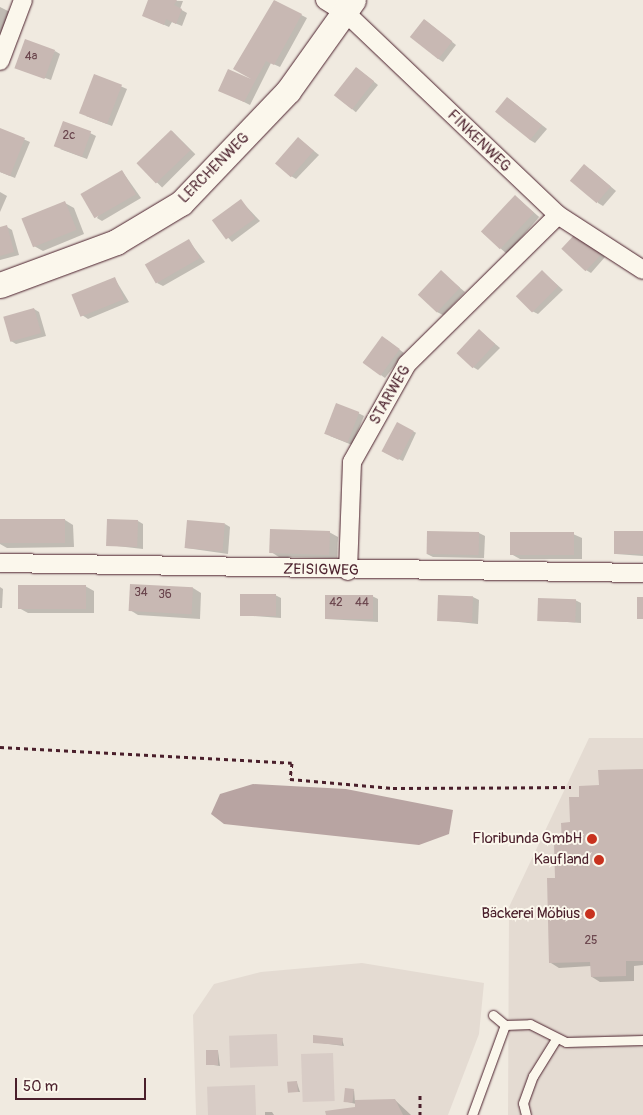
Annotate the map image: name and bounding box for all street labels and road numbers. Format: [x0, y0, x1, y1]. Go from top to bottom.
street label: FINKENWEG [444, 106, 514, 176]
street label: LERCHENWEG [175, 129, 253, 207]
street label: STARWEG [366, 362, 414, 428]
street label: ZEISIGWEG [283, 560, 359, 580]

